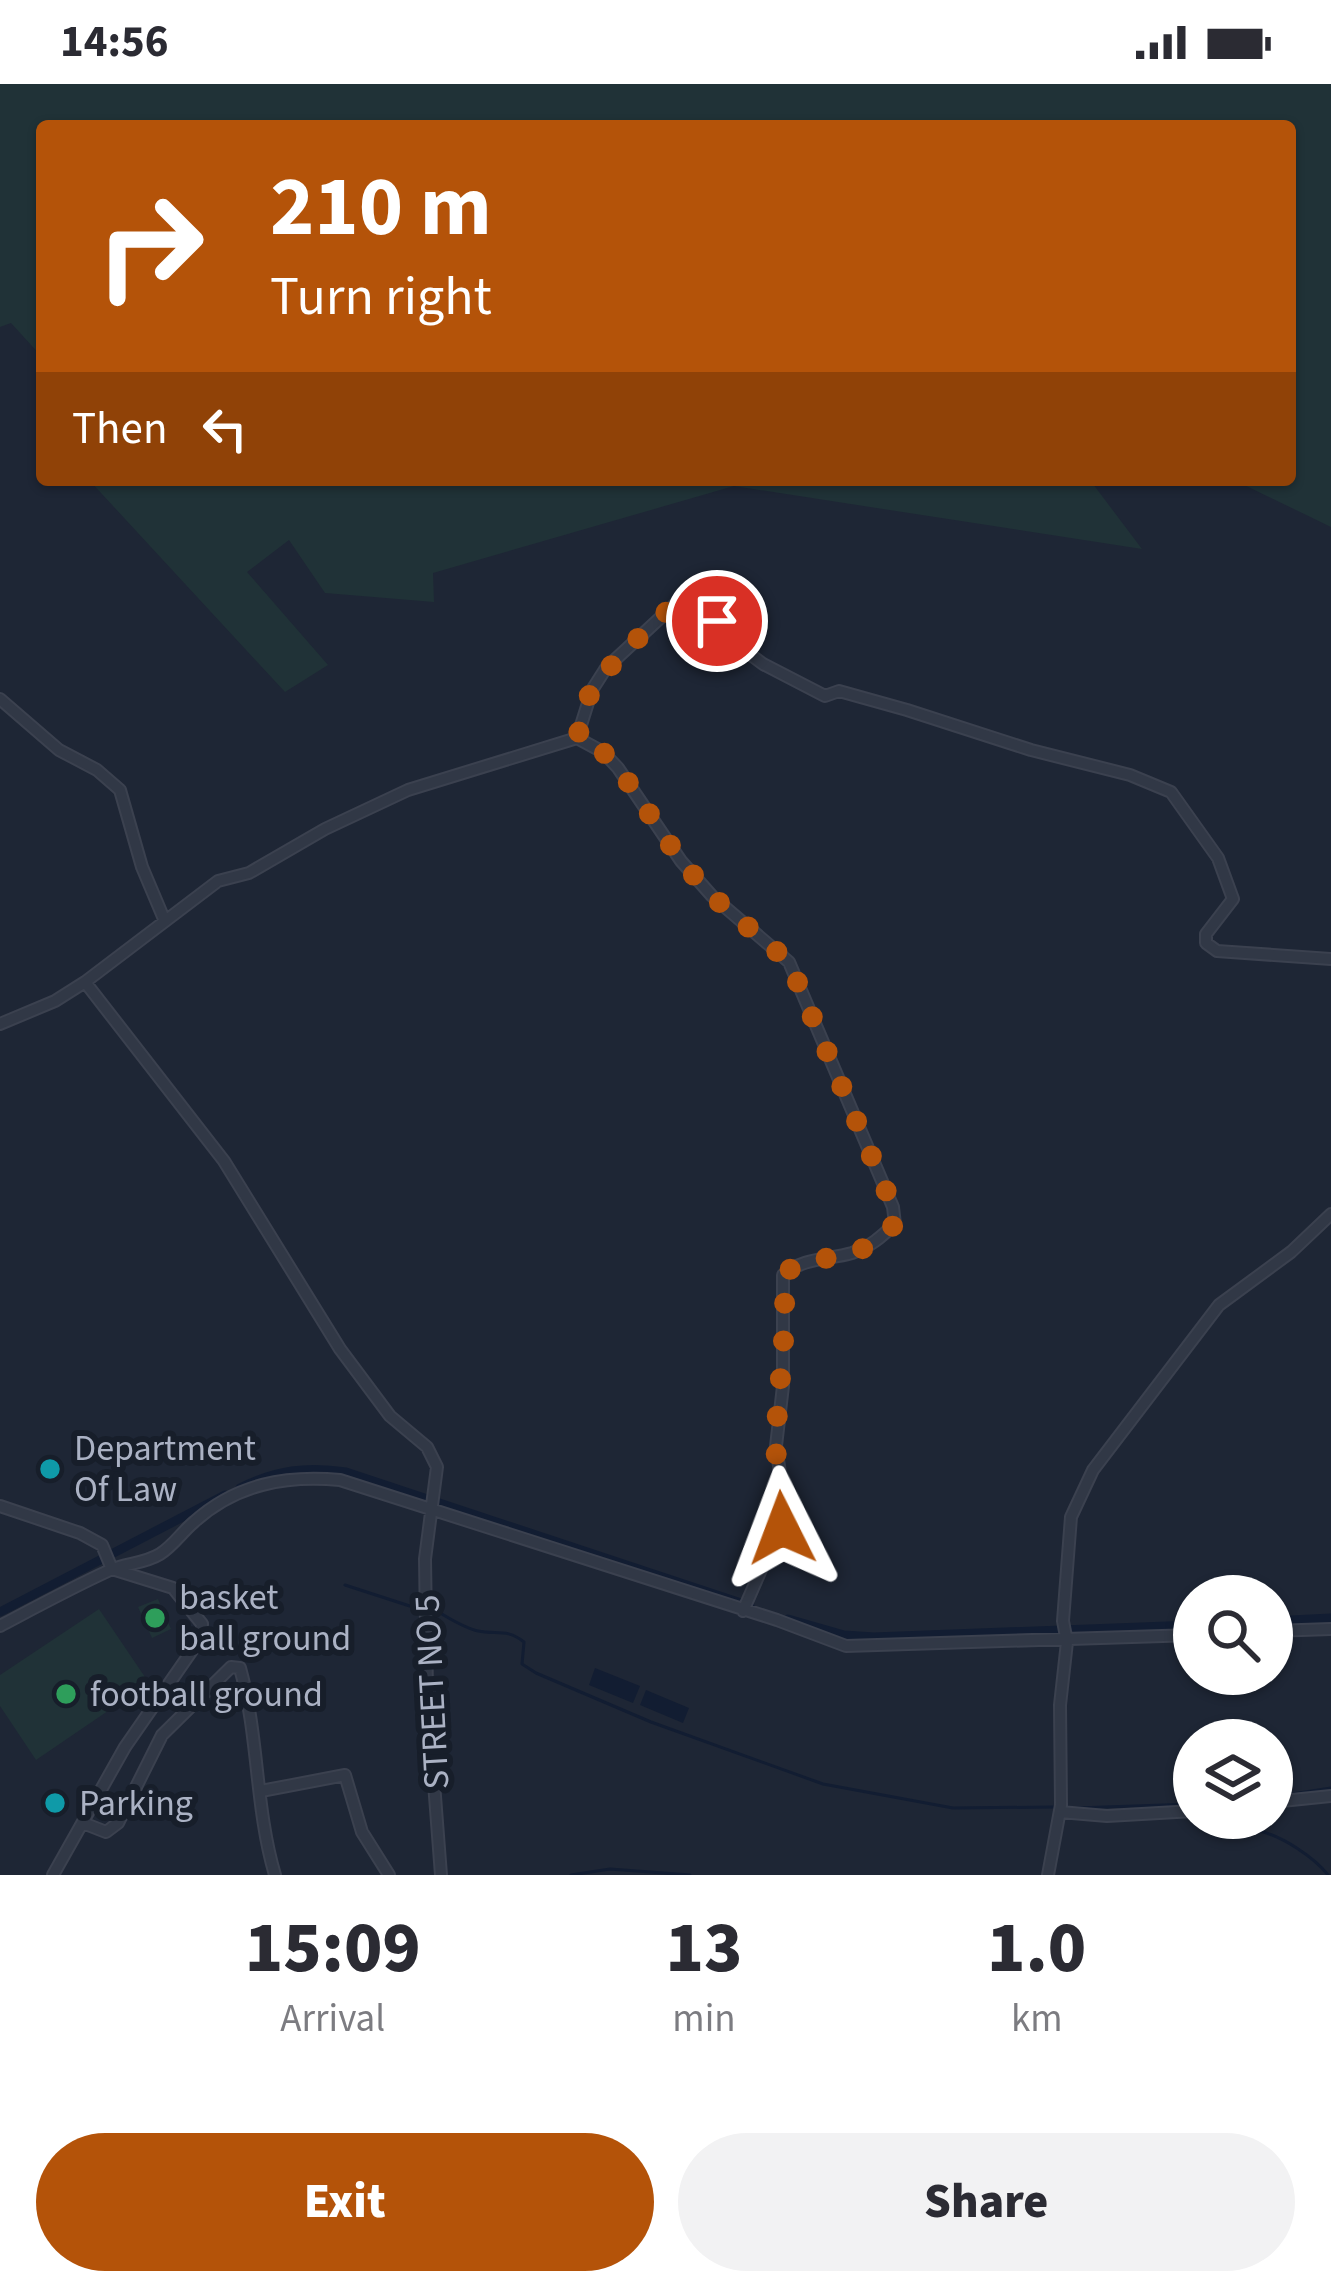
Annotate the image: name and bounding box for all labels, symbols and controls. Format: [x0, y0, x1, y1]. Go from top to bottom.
text: 14:56 [60, 10, 169, 74]
text: 210 m [270, 148, 492, 268]
icon: right [72, 168, 228, 324]
text: Turn right [270, 259, 492, 336]
icon: left [192, 396, 258, 462]
text: Then [72, 397, 168, 461]
pin [666, 570, 768, 672]
icon: arrive [684, 588, 750, 654]
place label: Department Of Law [74, 1423, 256, 1515]
marker: Department Of Law [37, 1456, 63, 1482]
position arrow [719, 1465, 845, 1591]
place label: basket ball ground [179, 1572, 351, 1664]
map controls [1173, 1575, 1293, 1839]
button: search [1173, 1575, 1293, 1695]
street label: STREET NO 5 [401, 1593, 463, 1791]
marker: basket ball ground [142, 1605, 168, 1631]
place label: football ground [90, 1669, 323, 1720]
marker: football ground [53, 1681, 79, 1707]
button: layers [1173, 1719, 1293, 1839]
place label: Parking [79, 1778, 193, 1829]
marker: Parking [42, 1790, 68, 1816]
text: 15:09 [245, 1897, 421, 2000]
text: 13 [666, 1897, 742, 2000]
text: 1.0 [987, 1897, 1086, 2000]
text: Arrival [280, 1991, 385, 2047]
text: min [672, 1991, 736, 2047]
text: km [1011, 1991, 1063, 2047]
button: Exit [36, 2133, 654, 2271]
button: Share [678, 2133, 1295, 2271]

